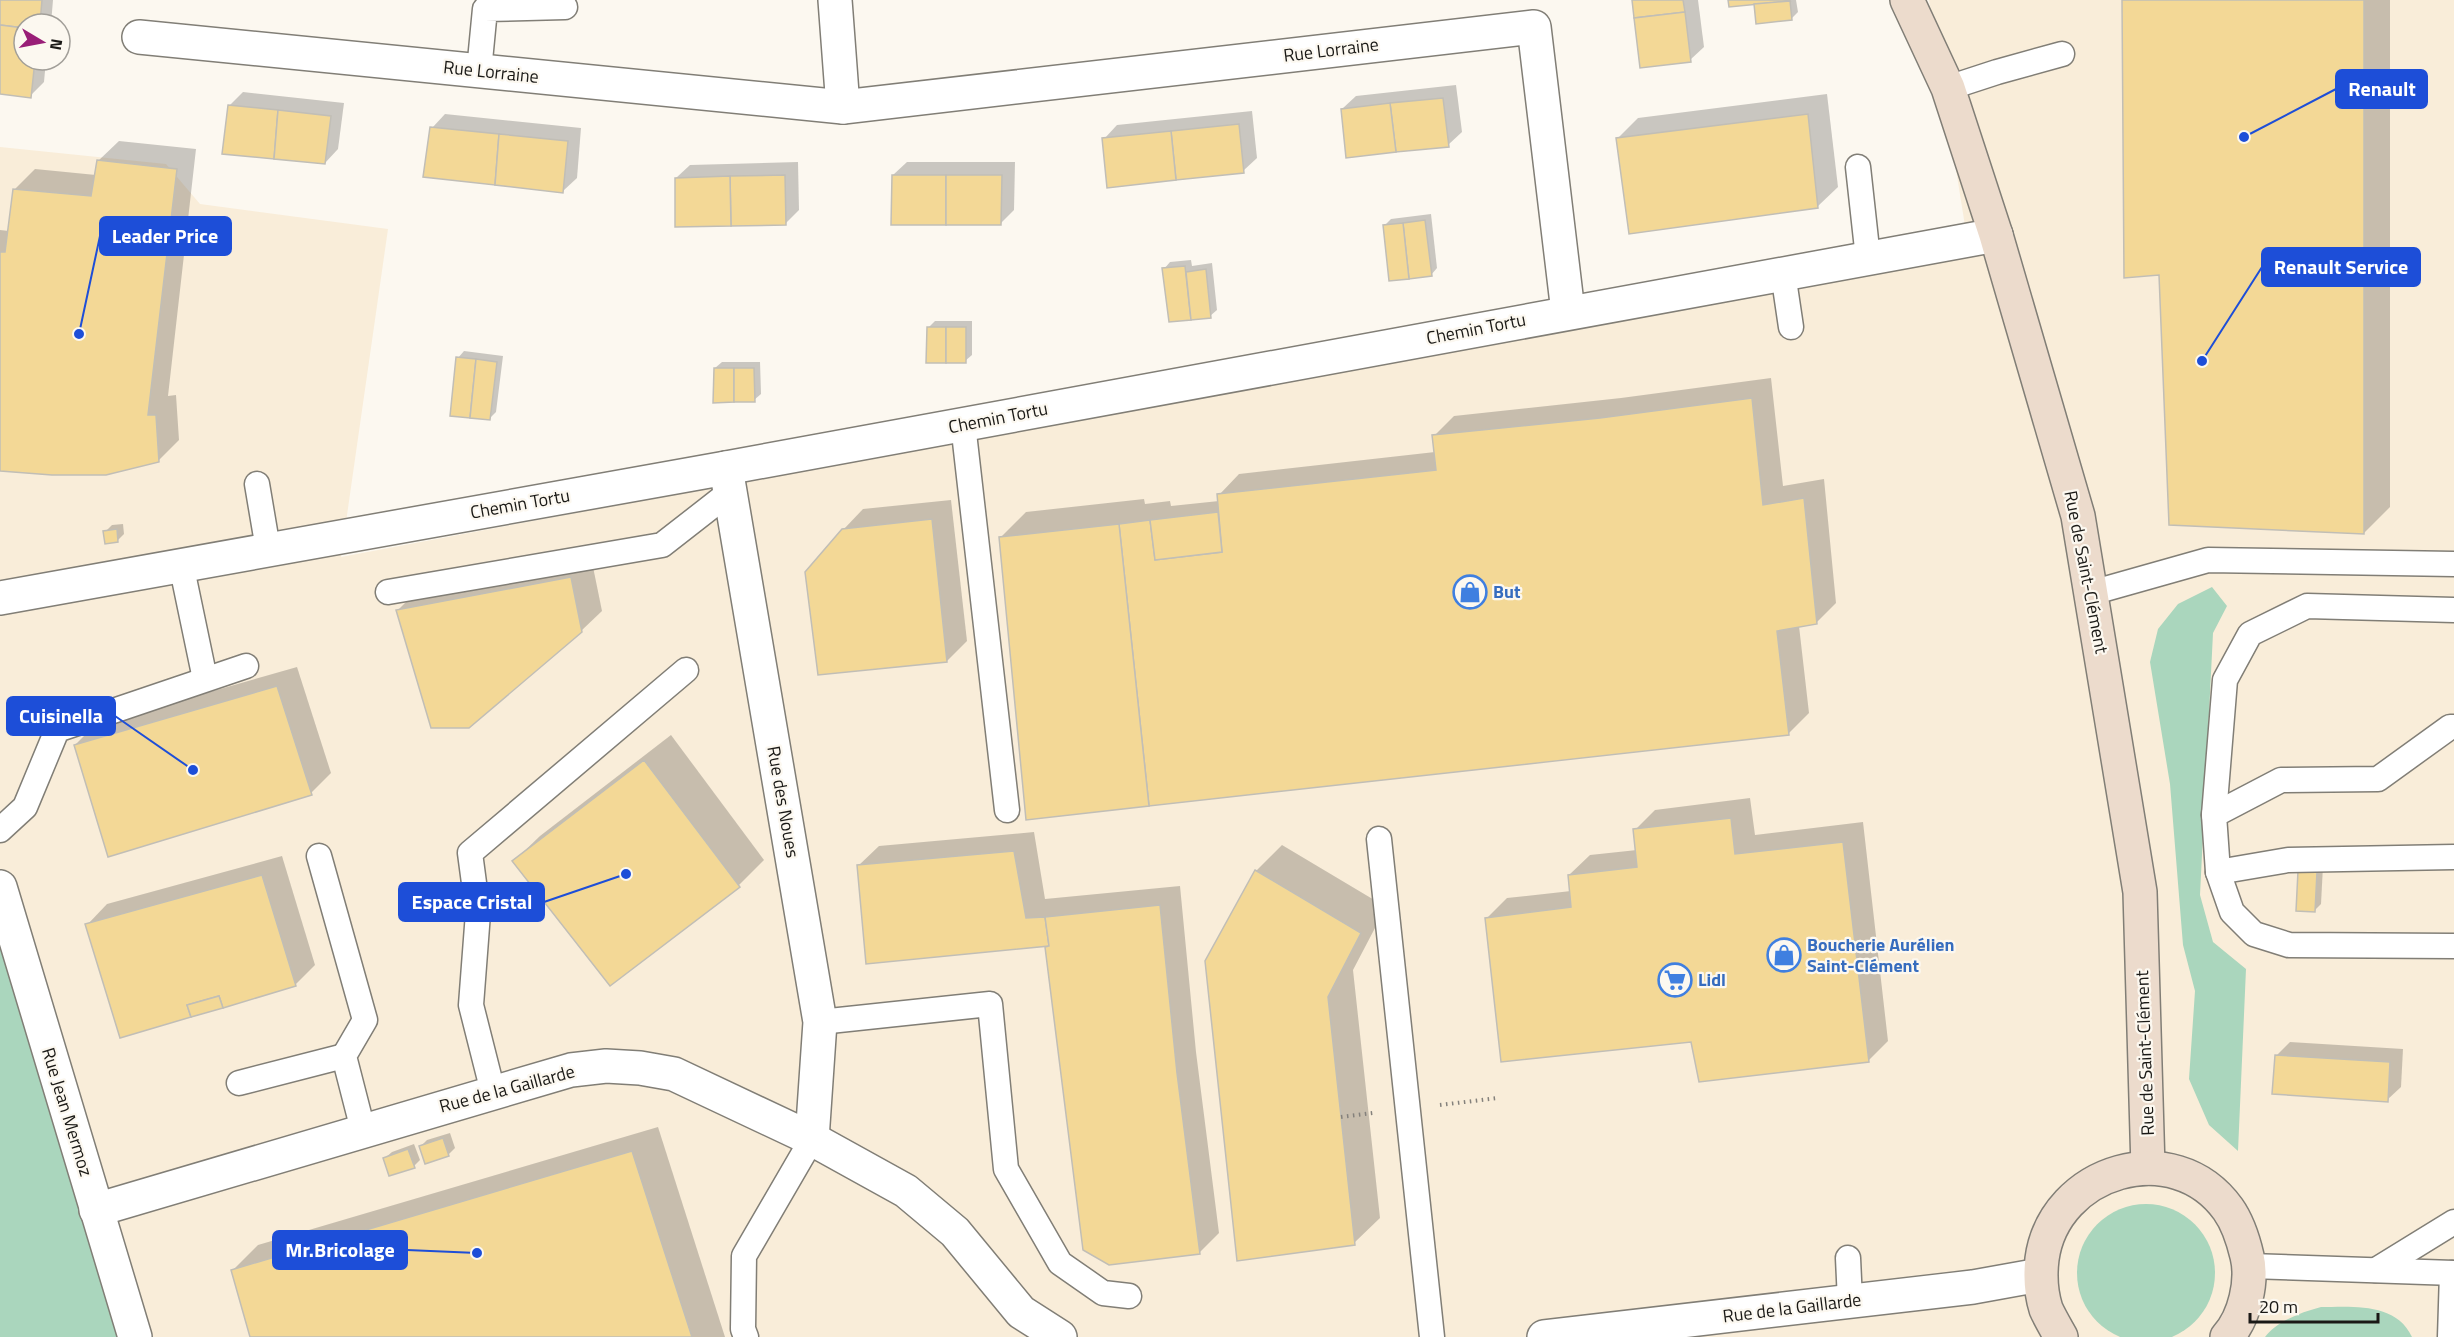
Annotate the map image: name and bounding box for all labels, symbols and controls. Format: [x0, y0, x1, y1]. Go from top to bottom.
north arrow [12, 12, 72, 72]
street label: Rue Lorraine [1282, 30, 1380, 69]
text: N [44, 37, 70, 52]
street label: Rue Lorraine [442, 53, 540, 90]
callout: Renault [2336, 70, 2427, 108]
text: Renault [2348, 73, 2416, 104]
callout: Leader Price [100, 217, 231, 255]
text: Leader Price [112, 220, 218, 251]
callout: Renault Service [2262, 248, 2420, 286]
text: Renault Service [2274, 251, 2408, 282]
street label: Chemin Tortu [1424, 306, 1528, 351]
street label: Chemin Tortu [946, 395, 1050, 440]
street label: Chemin Tortu [468, 481, 572, 526]
street label: Rue de Saint-Clément [2057, 488, 2116, 656]
shop icon: But [1452, 574, 1488, 610]
place label: But [1493, 578, 1521, 605]
callout: Cuisinella [7, 697, 115, 735]
text: Cuisinella [19, 700, 103, 731]
street label: Rue des Noues [760, 744, 807, 860]
callout: Espace Cristal [399, 883, 544, 921]
text: Espace Cristal [412, 886, 532, 917]
place label: Boucherie Aurélien Saint-Clément [1807, 931, 1954, 979]
shop icon: Boucherie Aurélien Saint-Clément [1766, 937, 1802, 973]
supermarket icon: Lidl [1657, 962, 1693, 998]
place label: Lidl [1698, 966, 1726, 993]
street label: Rue de Saint-Clément [2128, 969, 2161, 1136]
street label: Rue Jean Mermoz [35, 1044, 100, 1180]
street label: Rue de la Gaillarde [436, 1057, 578, 1120]
callout: Mr.Bricolage [273, 1231, 407, 1269]
text: Mr.Bricolage [285, 1234, 395, 1265]
street label: Rue de la Gaillarde [1721, 1286, 1863, 1329]
scale bar [2250, 1286, 2378, 1324]
text: 20 m [2259, 1293, 2298, 1320]

